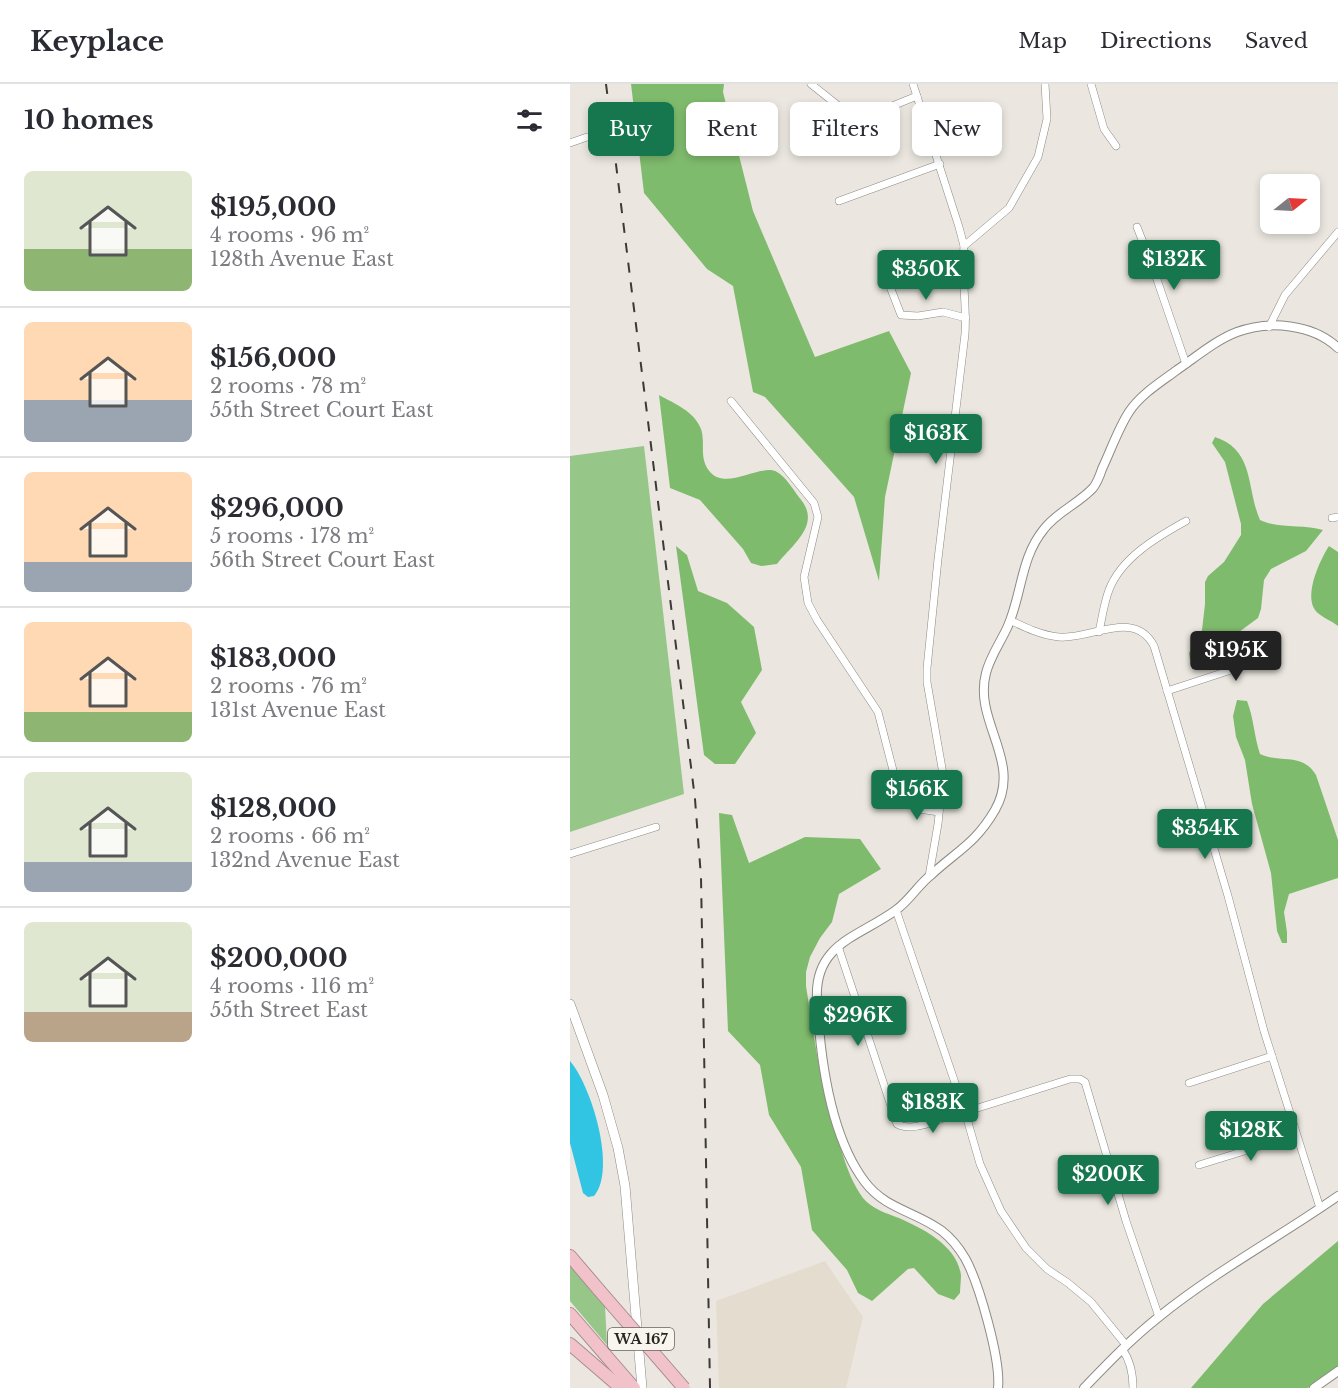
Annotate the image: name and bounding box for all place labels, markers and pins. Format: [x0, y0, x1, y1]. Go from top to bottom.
pin: $132K [1132, 240, 1216, 291]
pin: $350K [884, 250, 968, 301]
pin: $163K [894, 414, 978, 465]
pin: $195K [1194, 631, 1278, 682]
pin: $156K [875, 770, 959, 821]
pin: $354K [1163, 809, 1247, 860]
pin: $296K [816, 996, 900, 1047]
pin: $183K [891, 1083, 975, 1134]
pin: $128K [1209, 1111, 1293, 1162]
pin: $200K [1066, 1155, 1150, 1206]

